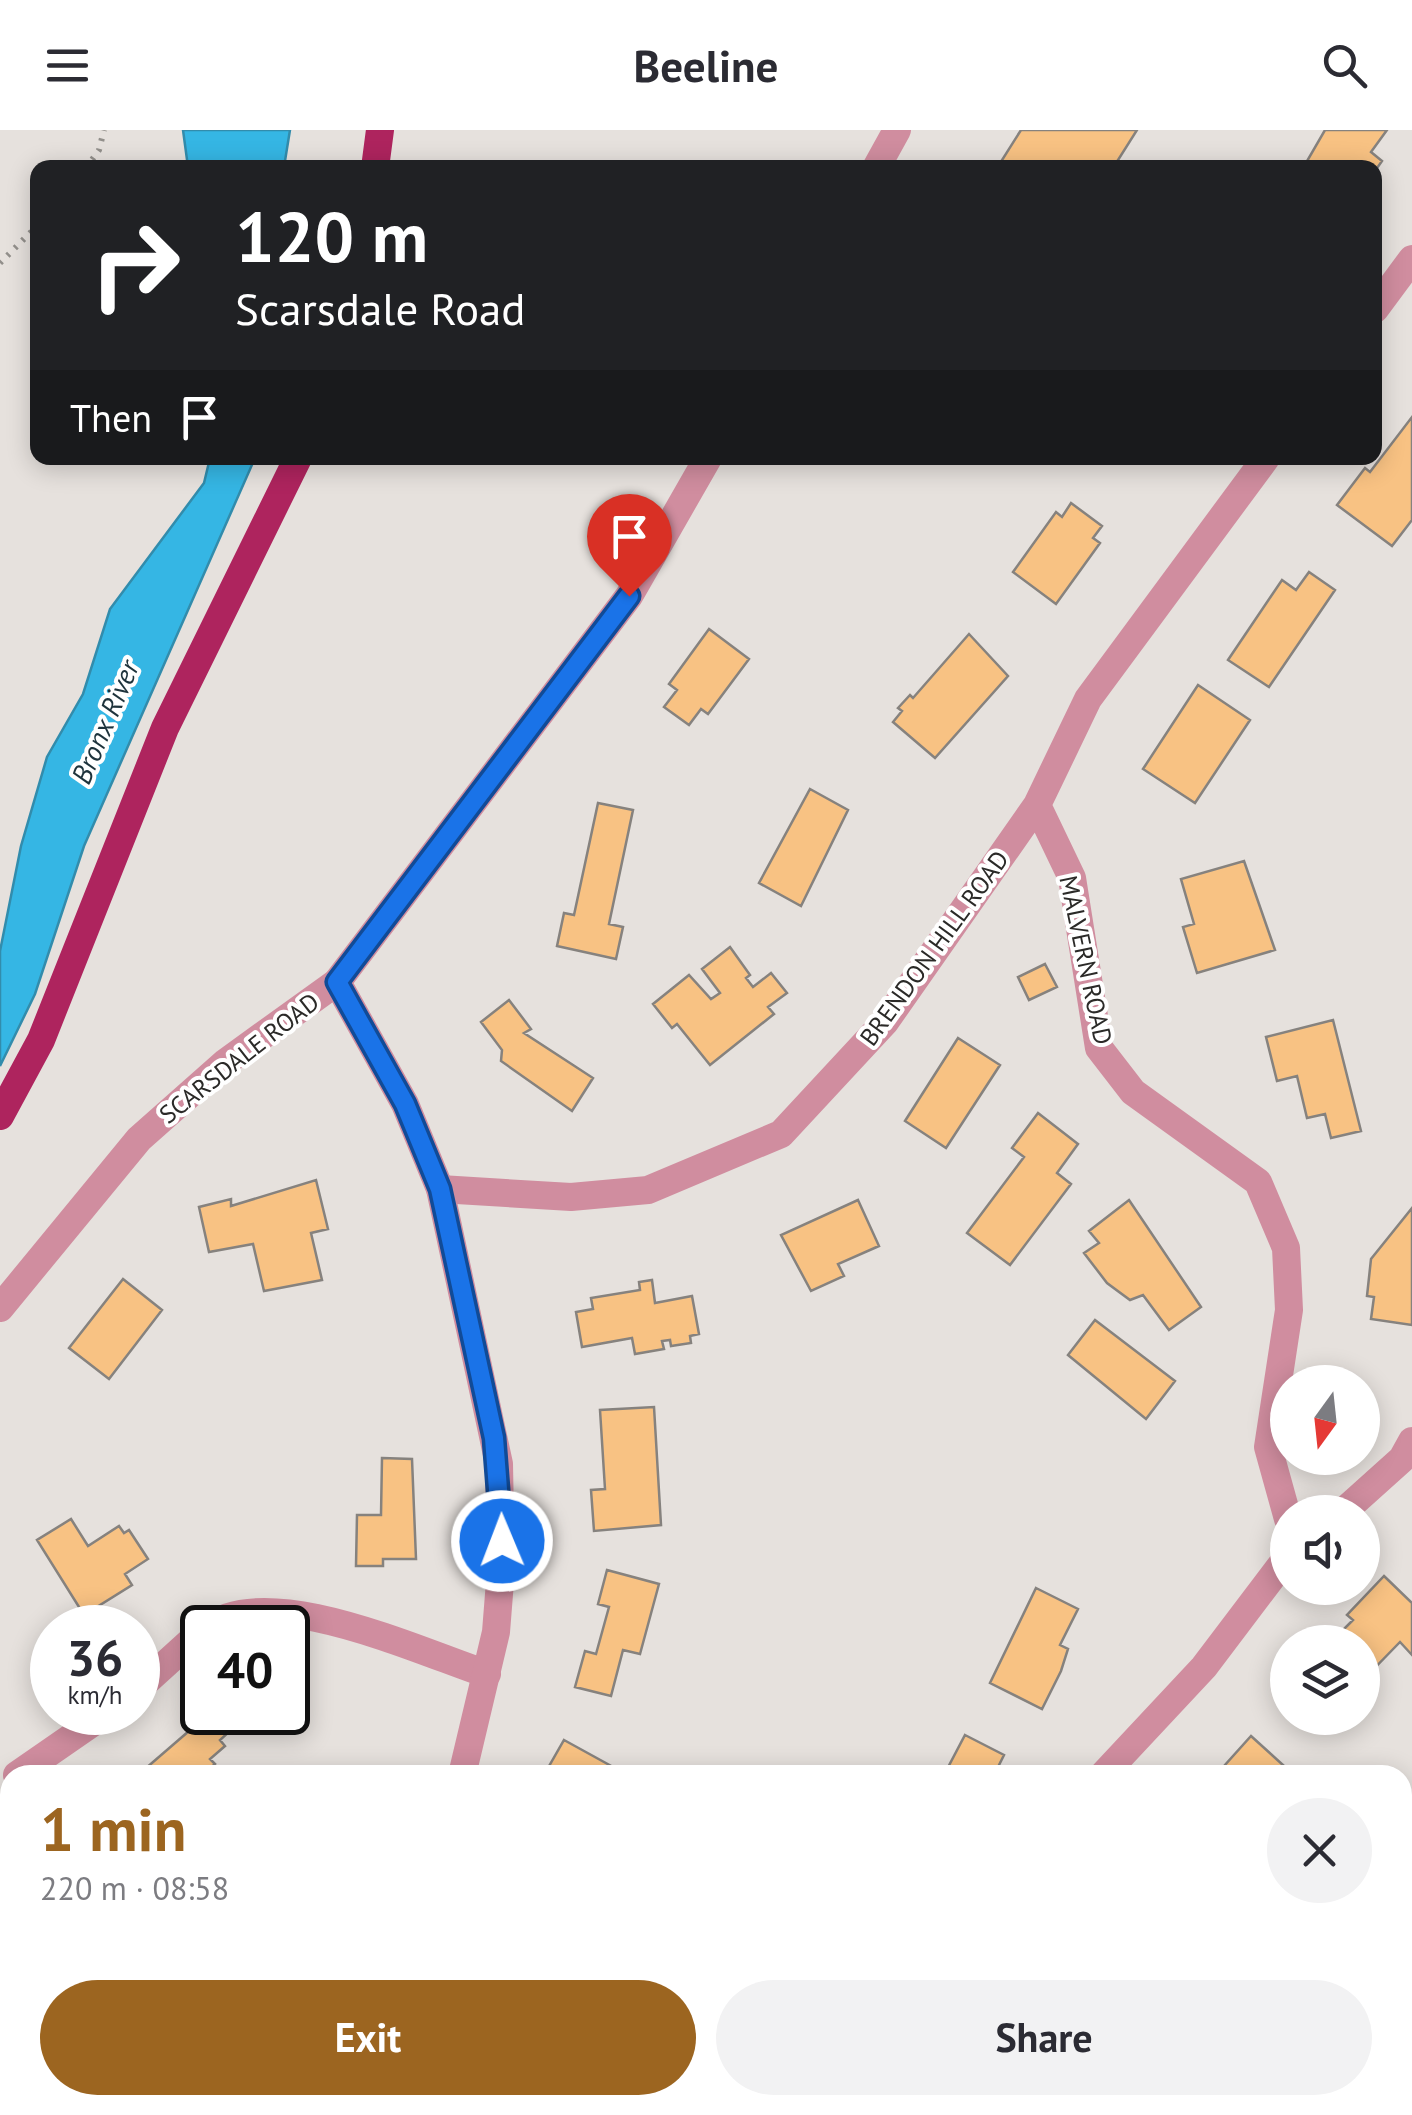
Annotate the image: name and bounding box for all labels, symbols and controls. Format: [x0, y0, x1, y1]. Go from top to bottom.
text: Beeline [634, 36, 778, 94]
icon: menu [40, 38, 95, 93]
icon: search [1317, 38, 1372, 93]
text: 120 m [235, 191, 428, 281]
icon: right [70, 200, 200, 330]
text: Scarsdale Road [235, 279, 526, 337]
icon: arrive [172, 390, 227, 445]
text: Then [70, 393, 152, 442]
pin [587, 494, 672, 597]
icon: arrive [602, 509, 657, 564]
water label: Bronx River [62, 653, 148, 789]
street label: BRENDON HILL ROAD [852, 844, 1016, 1052]
street label: MALVERN ROAD [1052, 873, 1120, 1047]
street label: SCARSDALE ROAD [153, 986, 325, 1130]
north arrow [1270, 1365, 1380, 1475]
map controls [1270, 1365, 1380, 1735]
position arrow [450, 1489, 554, 1593]
button: sound [1270, 1495, 1380, 1605]
speed limit sign: 40 [180, 1605, 310, 1735]
text: 36 [67, 1625, 123, 1690]
button: layers [1270, 1625, 1380, 1735]
text: km/h [68, 1679, 122, 1711]
text: 1 min [40, 1790, 186, 1868]
button: close [1267, 1798, 1372, 1903]
text: 220 m · 08:58 [40, 1867, 229, 1909]
button: Exit [40, 1980, 696, 2095]
button: Share [716, 1980, 1372, 2095]

